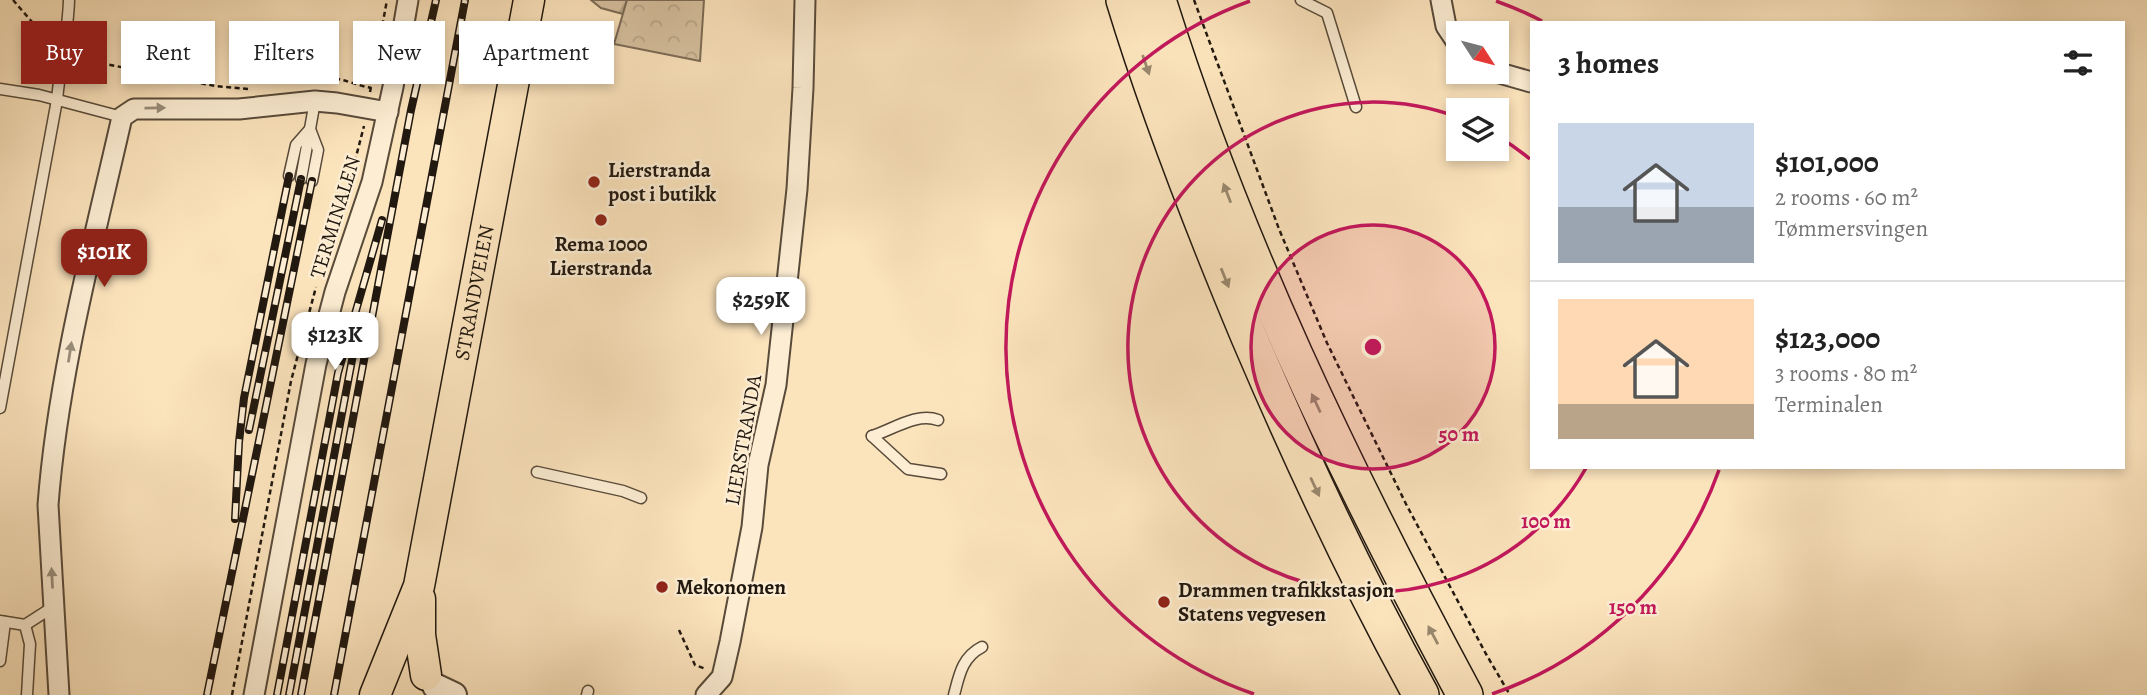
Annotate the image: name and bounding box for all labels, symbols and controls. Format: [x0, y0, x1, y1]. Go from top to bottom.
chip: Buy [21, 21, 107, 84]
chip: Rent [121, 21, 215, 84]
chip: Filters [229, 21, 339, 84]
chip: New [353, 21, 445, 84]
chip: Apartment [459, 21, 614, 84]
north arrow [1446, 21, 1508, 84]
map controls [1446, 21, 1509, 161]
text: 3 homes [1558, 43, 1659, 83]
icon: filters [2059, 44, 2097, 82]
one-way arrow [1141, 54, 1151, 75]
button: layers [1446, 98, 1509, 161]
one-way arrow [144, 102, 166, 114]
text: $101,000 [1775, 142, 1879, 182]
icon: home [1614, 151, 1698, 235]
street label: TERMINALEN [303, 152, 367, 282]
place label: Lierstranda post i butikk [608, 156, 716, 208]
marker: Lierstranda post i butikk [586, 174, 602, 190]
text: 2 rooms · 60 m² [1775, 182, 1918, 213]
one-way arrow [1222, 183, 1233, 204]
marker: Rema 1000 Lierstranda [593, 212, 609, 228]
text: Tømmersvingen [1775, 213, 1928, 244]
street label: STRANDVEIEN [448, 223, 500, 363]
pin: $101K [55, 230, 153, 289]
place label: Rema 1000 Lierstranda [550, 230, 653, 282]
text: $101K [77, 236, 131, 267]
one-way arrow [1219, 268, 1230, 289]
pin: $259K [712, 278, 810, 337]
text: $259K [732, 284, 790, 315]
pin: $123K [286, 312, 384, 372]
text: $123,000 [1775, 318, 1880, 358]
text: $123K [307, 319, 363, 350]
icon: home [1614, 327, 1698, 411]
centre of rings [1361, 335, 1385, 359]
one-way arrow [65, 341, 76, 363]
text: 3 rooms · 80 m² [1775, 358, 1917, 389]
street label: LIERSTRANDA [718, 372, 768, 508]
text: Terminalen [1775, 389, 1883, 420]
one-way arrow [1311, 393, 1322, 413]
text: 50 m [1439, 420, 1480, 448]
one-way arrow [1309, 477, 1321, 497]
text: 100 m [1521, 507, 1571, 535]
one-way arrow [46, 567, 57, 589]
place label: Mekonomen [676, 573, 786, 601]
place label: Drammen trafikkstasjon Statens vegvesen [1178, 576, 1394, 628]
marker: Mekonomen [654, 579, 670, 595]
text: 150 m [1609, 593, 1658, 621]
marker: Drammen trafikkstasjon Statens vegvesen [1156, 594, 1172, 610]
one-way arrow [1427, 625, 1439, 645]

